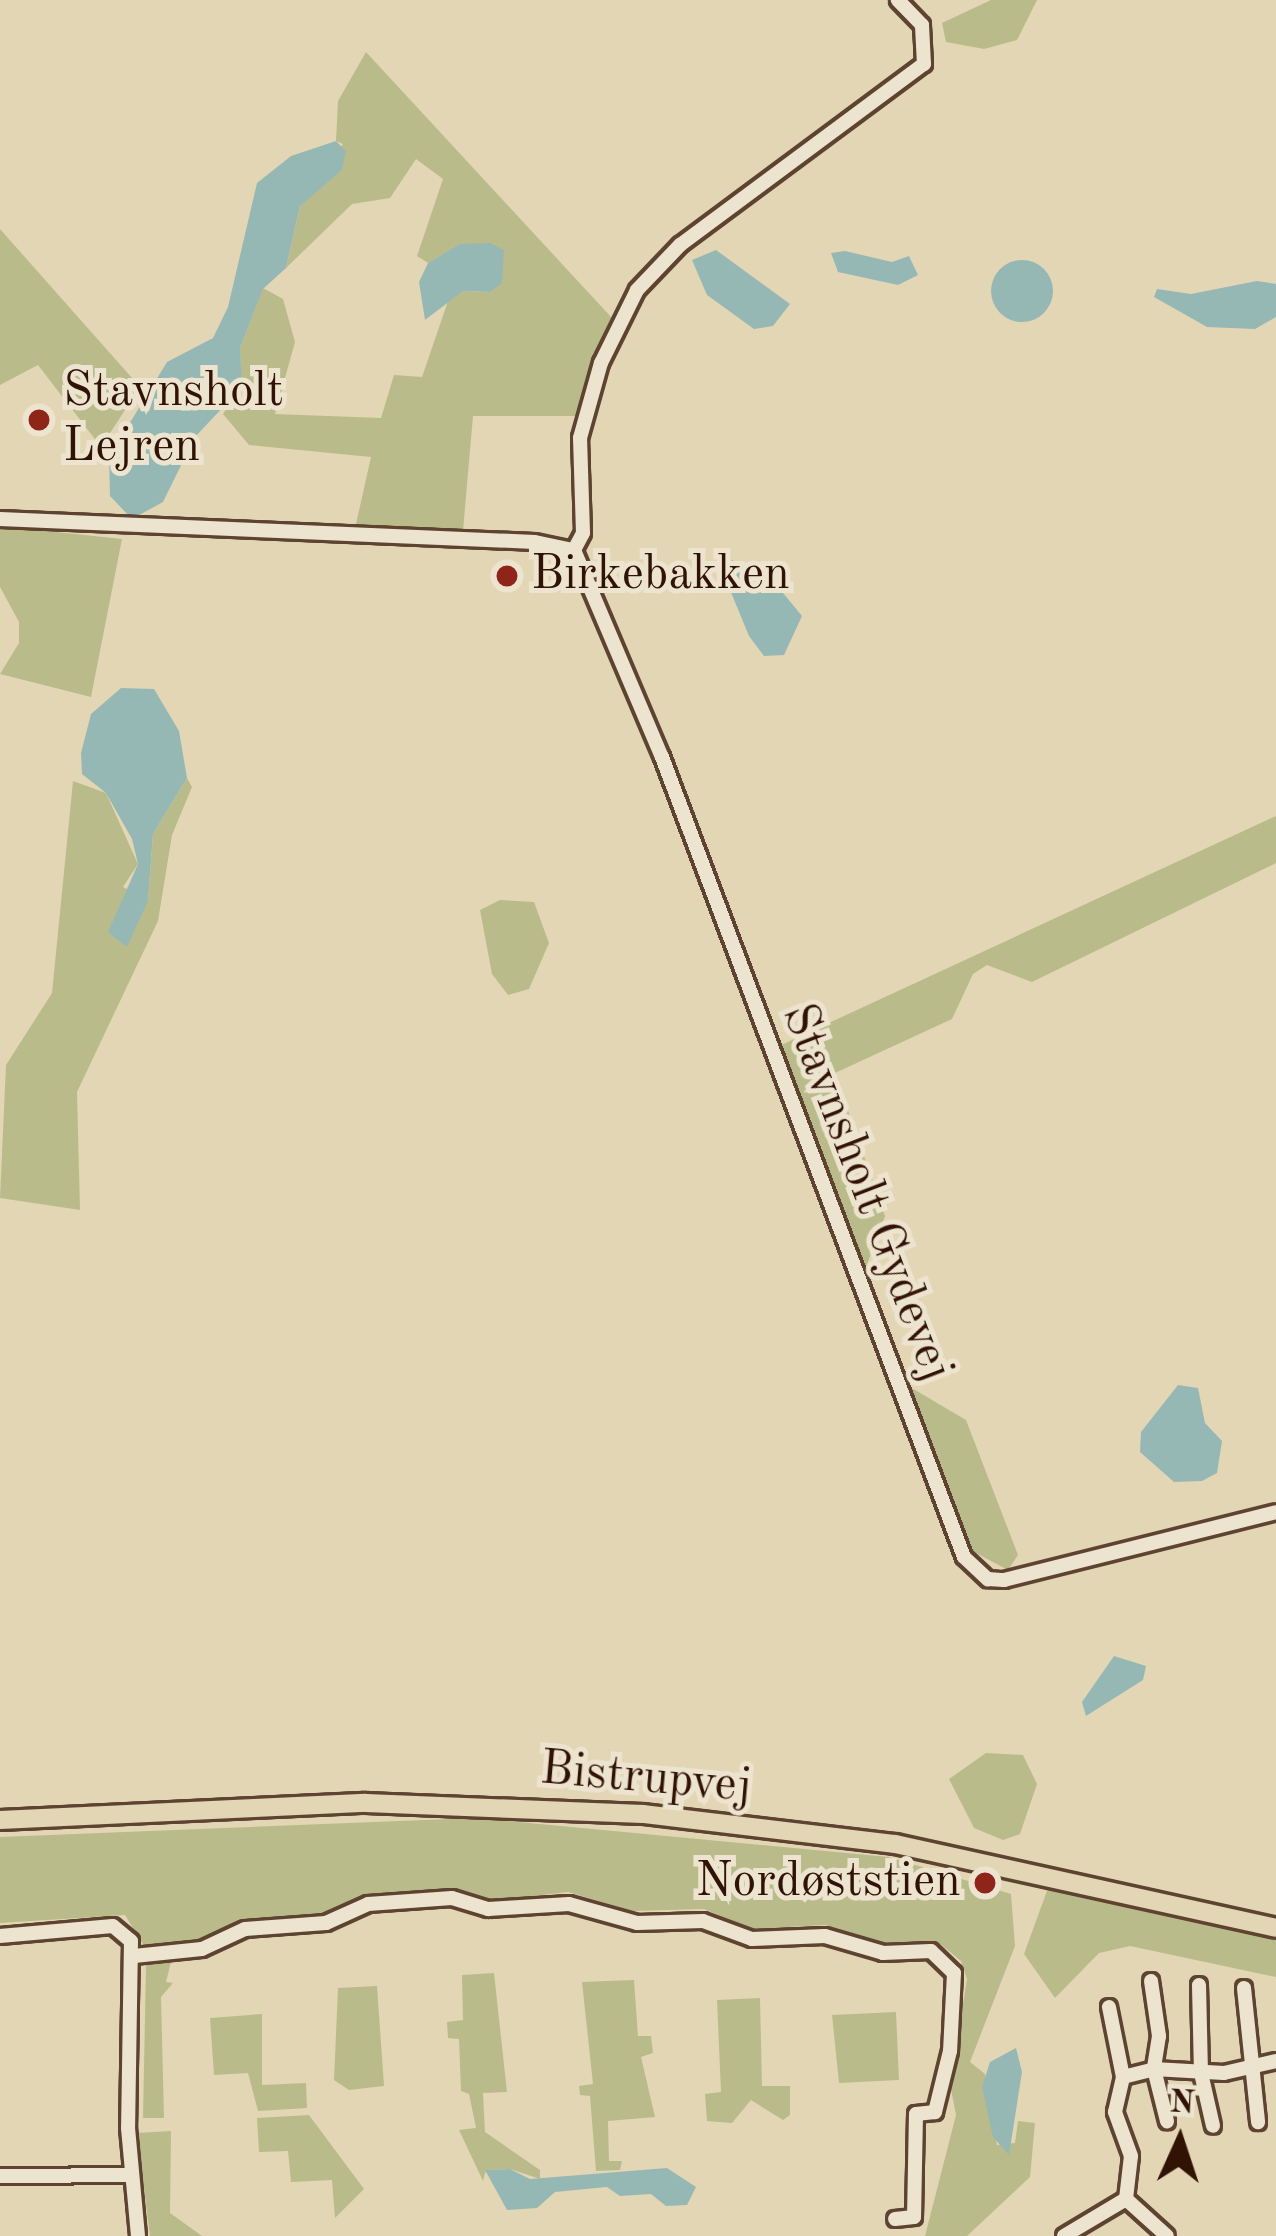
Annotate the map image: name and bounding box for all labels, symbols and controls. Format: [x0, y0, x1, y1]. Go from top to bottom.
place label: Stavnsholt Lejren [63, 363, 284, 476]
marker: Stavnsholt Lejren [26, 407, 52, 433]
place label: Birkebakken [531, 547, 790, 605]
marker: Birkebakken [494, 563, 520, 589]
street label: Stavnsholt Gydevej [768, 996, 964, 1390]
street label: Bistrupvej [538, 1741, 754, 1817]
place label: Nordøststien [695, 1854, 961, 1912]
marker: Nordøststien [972, 1870, 998, 1896]
north arrow [1120, 2080, 1240, 2200]
text: N [1168, 2086, 1195, 2121]

